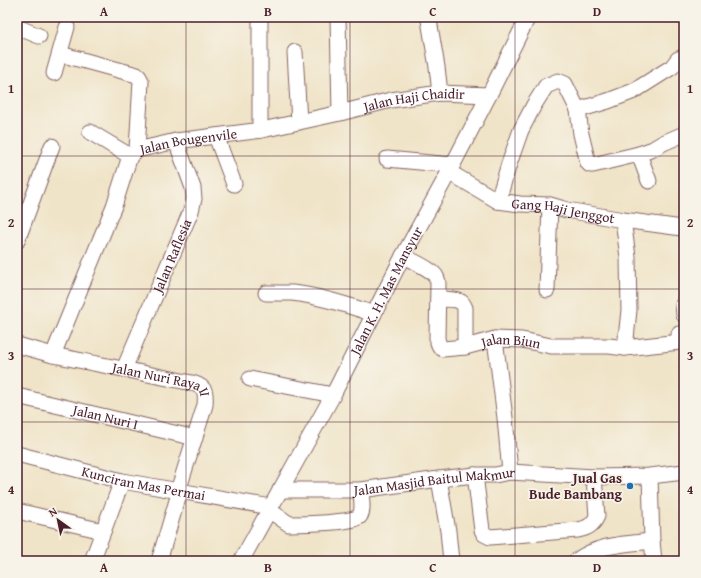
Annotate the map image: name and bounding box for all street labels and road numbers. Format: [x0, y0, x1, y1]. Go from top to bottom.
street label: Jalan Haji Chaidir [359, 83, 465, 117]
street label: Jalan Bougenvile [136, 123, 239, 159]
street label: Gang Haji Jenggot [510, 193, 616, 228]
street label: Jalan Raflesia [147, 215, 197, 298]
street label: Jalan K. H. Mas Mansyur [344, 223, 427, 360]
street label: Jalan Biun [477, 329, 543, 354]
street label: Jalan Nuri Raya II [109, 357, 215, 398]
street label: Jalan Nuri I [69, 399, 140, 434]
street label: Kunciran Mas Permai [79, 461, 207, 505]
street label: Jalan Masjid Baitul Makmur [352, 462, 516, 500]

